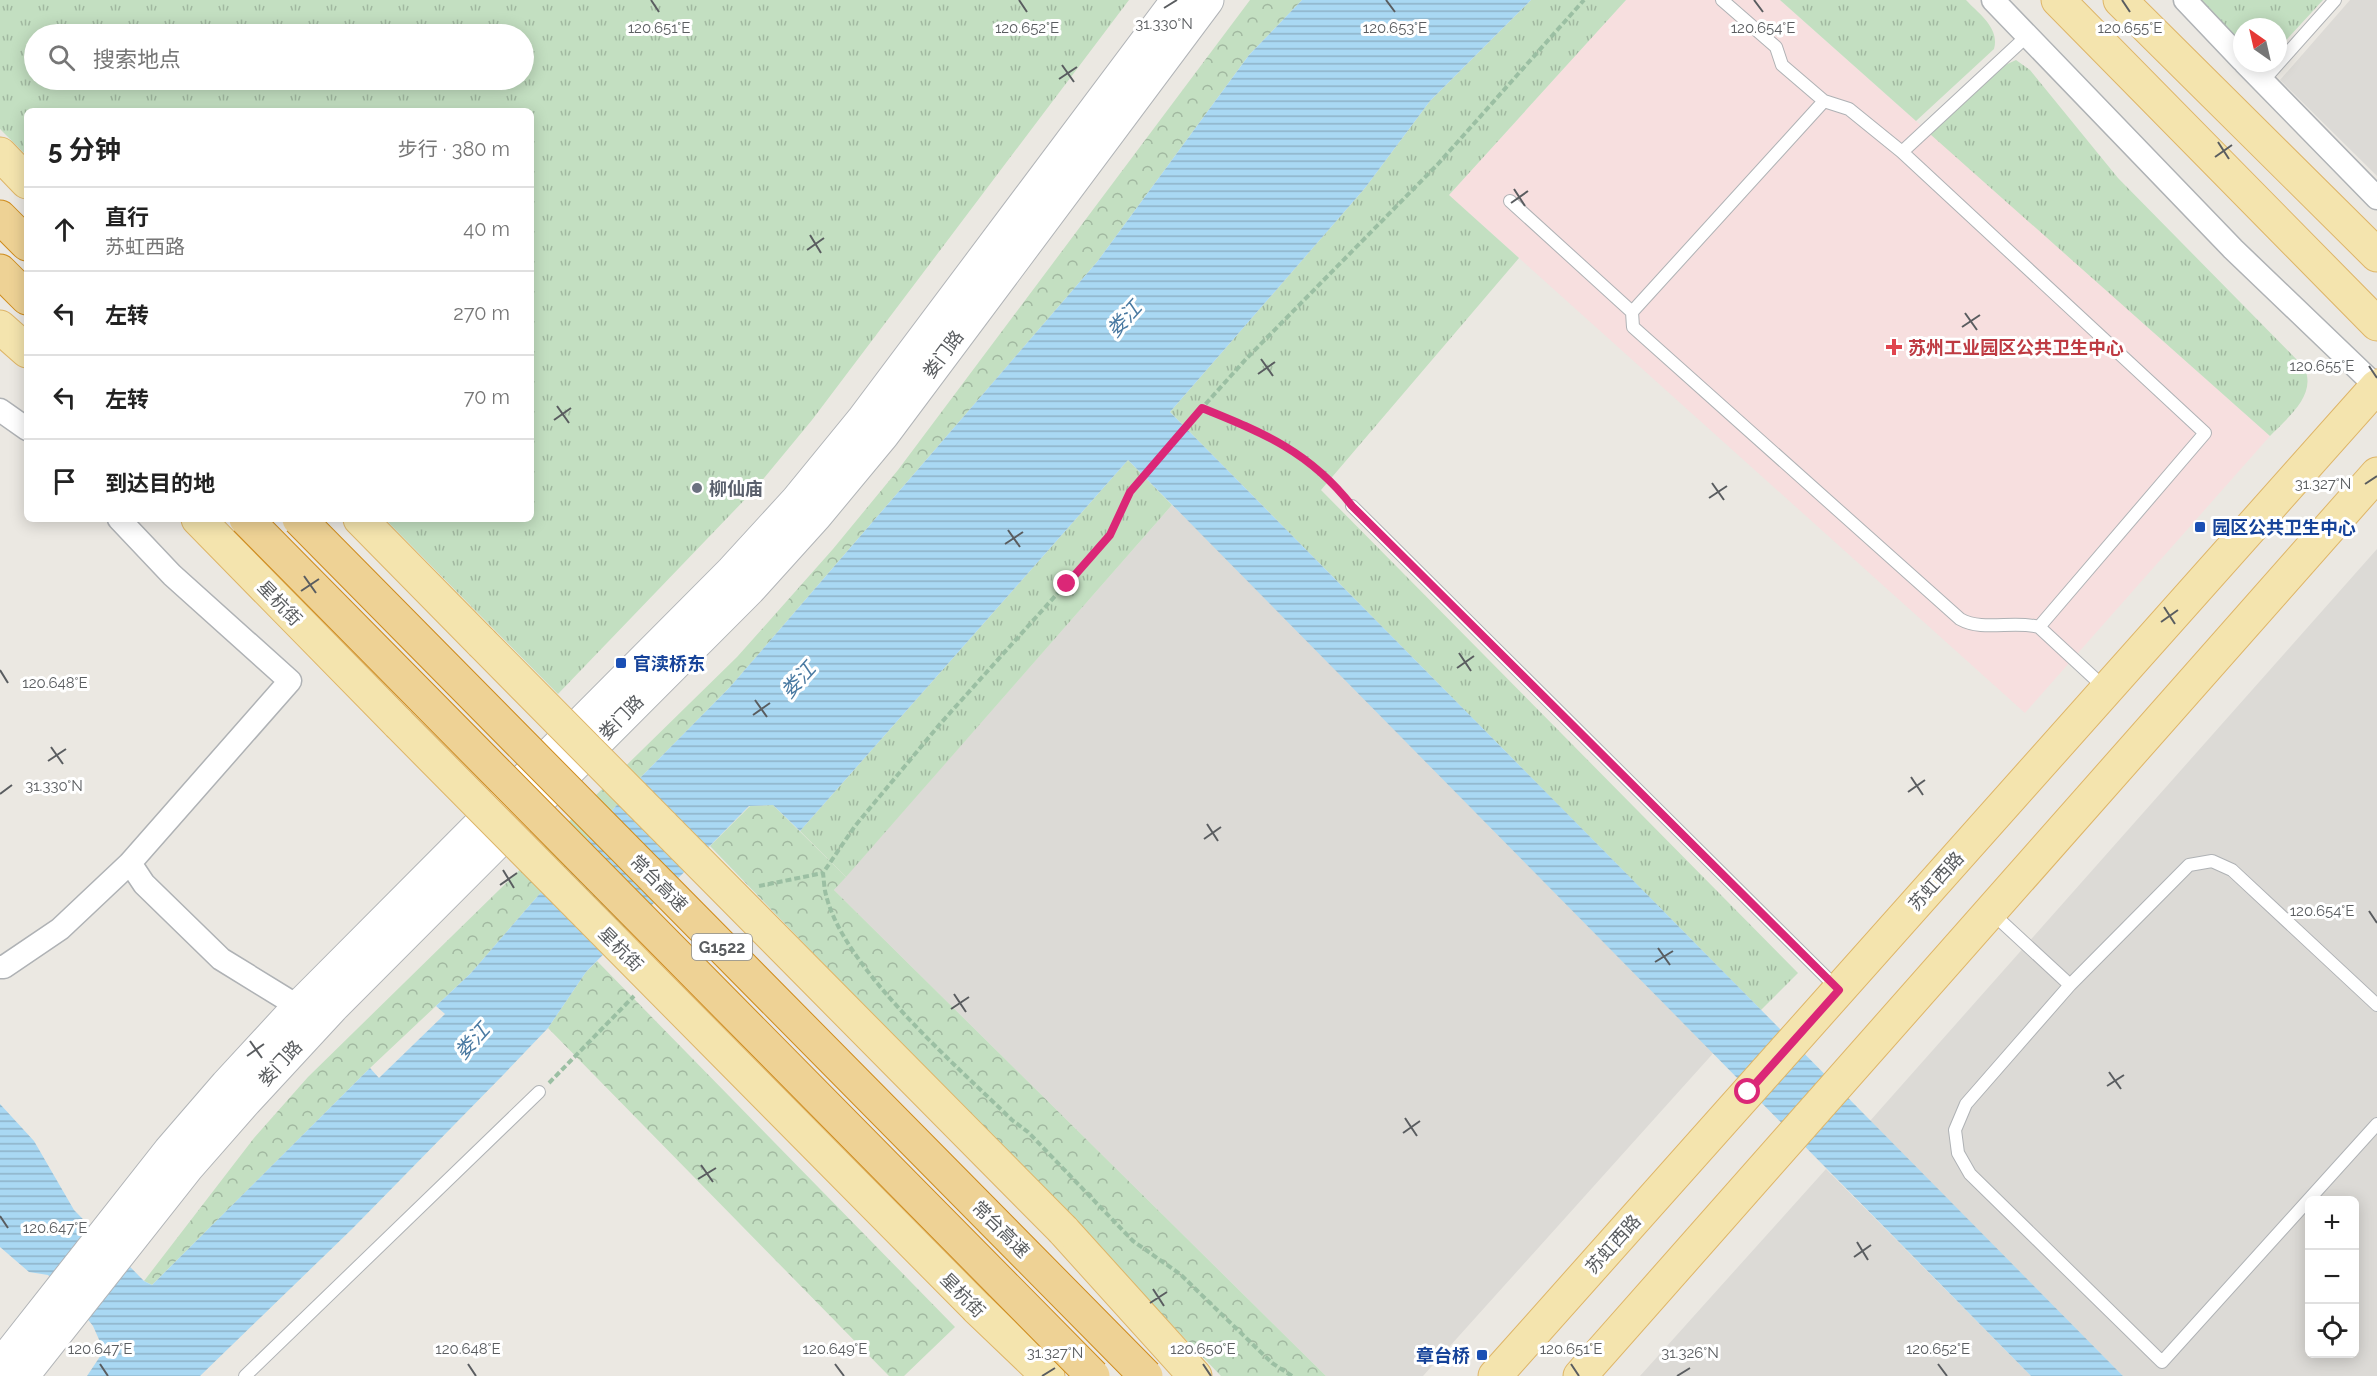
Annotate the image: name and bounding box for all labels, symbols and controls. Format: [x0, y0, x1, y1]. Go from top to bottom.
text: 31.330°N [1135, 15, 1193, 33]
north arrow [2233, 18, 2287, 72]
text: 120.651°E [628, 19, 690, 37]
text: 120.652°E [995, 19, 1059, 37]
text: 120.653°E [1363, 19, 1427, 37]
text: 120.654°E [1731, 19, 1795, 37]
text: 120.655°E [2098, 19, 2162, 37]
search box [24, 24, 534, 90]
icon: search [45, 41, 78, 74]
text: 搜索地点 [93, 46, 181, 72]
text: 5 分钟 [48, 135, 121, 165]
text: 步行 · 380 m [398, 137, 510, 161]
text: 直行 [105, 204, 149, 230]
icon: ahead [48, 213, 81, 246]
text: 40 m [463, 217, 510, 241]
text: 苏虹西路 [105, 235, 185, 259]
water label: 娄江 [1102, 295, 1148, 342]
icon: left [48, 297, 81, 330]
text: 270 m [453, 301, 510, 325]
text: 左转 [105, 302, 149, 328]
street label: 娄门路 [918, 326, 968, 382]
place label: 苏州工业园区公共卫生中心 [1908, 337, 2124, 358]
marker: 苏州工业园区公共卫生中心 [1885, 338, 1903, 356]
text: 120.655°E [2290, 357, 2354, 375]
icon: left [48, 381, 81, 414]
text: 70 m [464, 385, 510, 409]
text: 左转 [105, 386, 149, 412]
icon: arrive [48, 465, 81, 498]
text: 到达目的地 [105, 470, 215, 496]
text: 31.327°N [2295, 475, 2351, 493]
place label: 柳仙庙 [709, 478, 763, 499]
marker: 柳仙庙 [690, 481, 704, 495]
place label: 园区公共卫生中心 [2212, 517, 2356, 538]
marker: 园区公共卫生中心 [2193, 520, 2207, 534]
route end [1053, 570, 1079, 596]
street label: 星杭街 [254, 576, 306, 630]
place label: 官渎桥东 [633, 653, 705, 674]
marker: 官渎桥东 [614, 656, 628, 670]
water label: 娄江 [776, 656, 822, 703]
text: 120.648°E [22, 674, 88, 692]
street label: 娄门路 [594, 690, 648, 744]
text: 31.330°N [25, 777, 83, 795]
street label: 苏虹西路 [1904, 847, 1968, 915]
street label: 常台高速 [626, 850, 692, 916]
text: 120.654°E [2290, 902, 2354, 920]
street label: 星杭街 [594, 922, 648, 976]
road number: G1522 [692, 934, 752, 960]
water label: 娄江 [450, 1017, 496, 1064]
street label: 娄门路 [254, 1036, 306, 1090]
route start [1734, 1078, 1760, 1104]
street label: 常台高速 [968, 1196, 1034, 1262]
map controls [2305, 1196, 2359, 1358]
button: + [2305, 1196, 2359, 1250]
street label: 苏虹西路 [1581, 1210, 1645, 1278]
text: 120.647°E [23, 1219, 87, 1237]
button: − [2305, 1250, 2359, 1304]
street label: 星杭街 [936, 1268, 990, 1322]
button: locate [2305, 1304, 2359, 1358]
text: 120.647°E [68, 1340, 132, 1358]
text: 120.648°E [435, 1340, 501, 1358]
text: 120.649°E [803, 1340, 867, 1358]
text: 120.650°E [1170, 1340, 1236, 1358]
text: 120.651°E [1540, 1340, 1602, 1358]
text: 120.652°E [1906, 1340, 1970, 1358]
text: 31.327°N [1027, 1344, 1083, 1362]
text: 31.326°N [1661, 1344, 1719, 1362]
place label: 章台桥 [1416, 1345, 1470, 1366]
marker: 章台桥 [1475, 1348, 1489, 1362]

